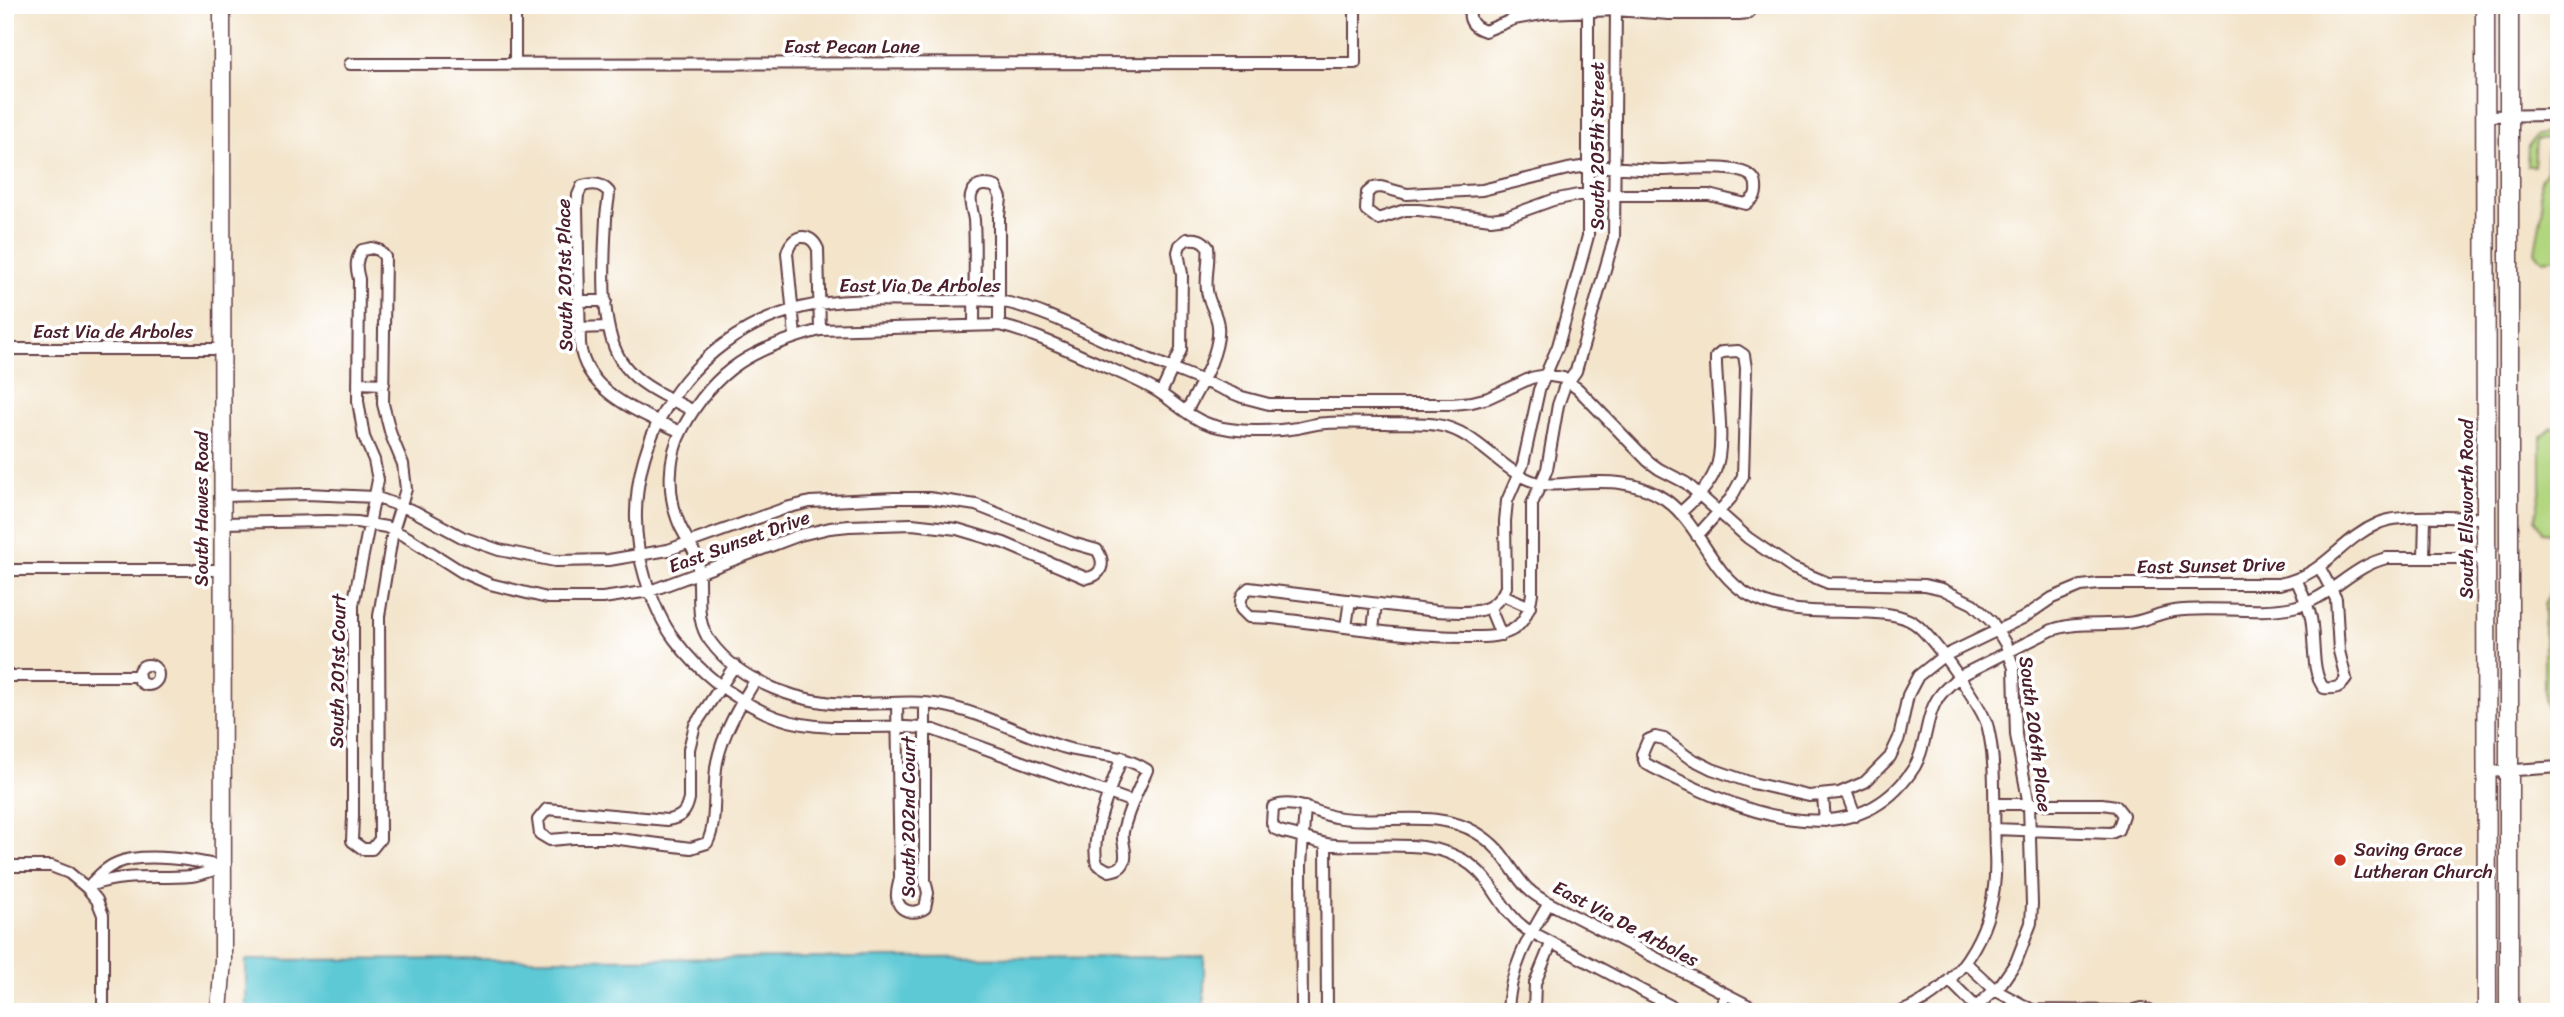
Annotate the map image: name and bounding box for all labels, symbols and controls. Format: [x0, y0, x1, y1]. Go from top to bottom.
street label: East Pecan Lane [784, 30, 920, 63]
street label: South 205th Street [1581, 62, 1614, 230]
street label: South 201st Place [547, 198, 582, 352]
street label: East Via De Arboles [839, 269, 1001, 302]
street label: East Via de Arboles [33, 315, 193, 348]
street label: South Ellsworth Road [2450, 417, 2483, 599]
street label: South Hawes Road [185, 430, 218, 587]
street label: East Sunset Drive [664, 500, 815, 582]
street label: East Sunset Drive [2136, 548, 2286, 583]
street label: South 201st Court [320, 592, 355, 748]
street label: South 206th Place [2010, 654, 2061, 814]
street label: South 202nd Court [892, 735, 925, 898]
place label: Saving Grace Lutheran Church [2354, 833, 2493, 888]
marker: Saving Grace Lutheran Church [2332, 852, 2348, 868]
street label: East Via De Arboles [1547, 871, 1705, 976]

